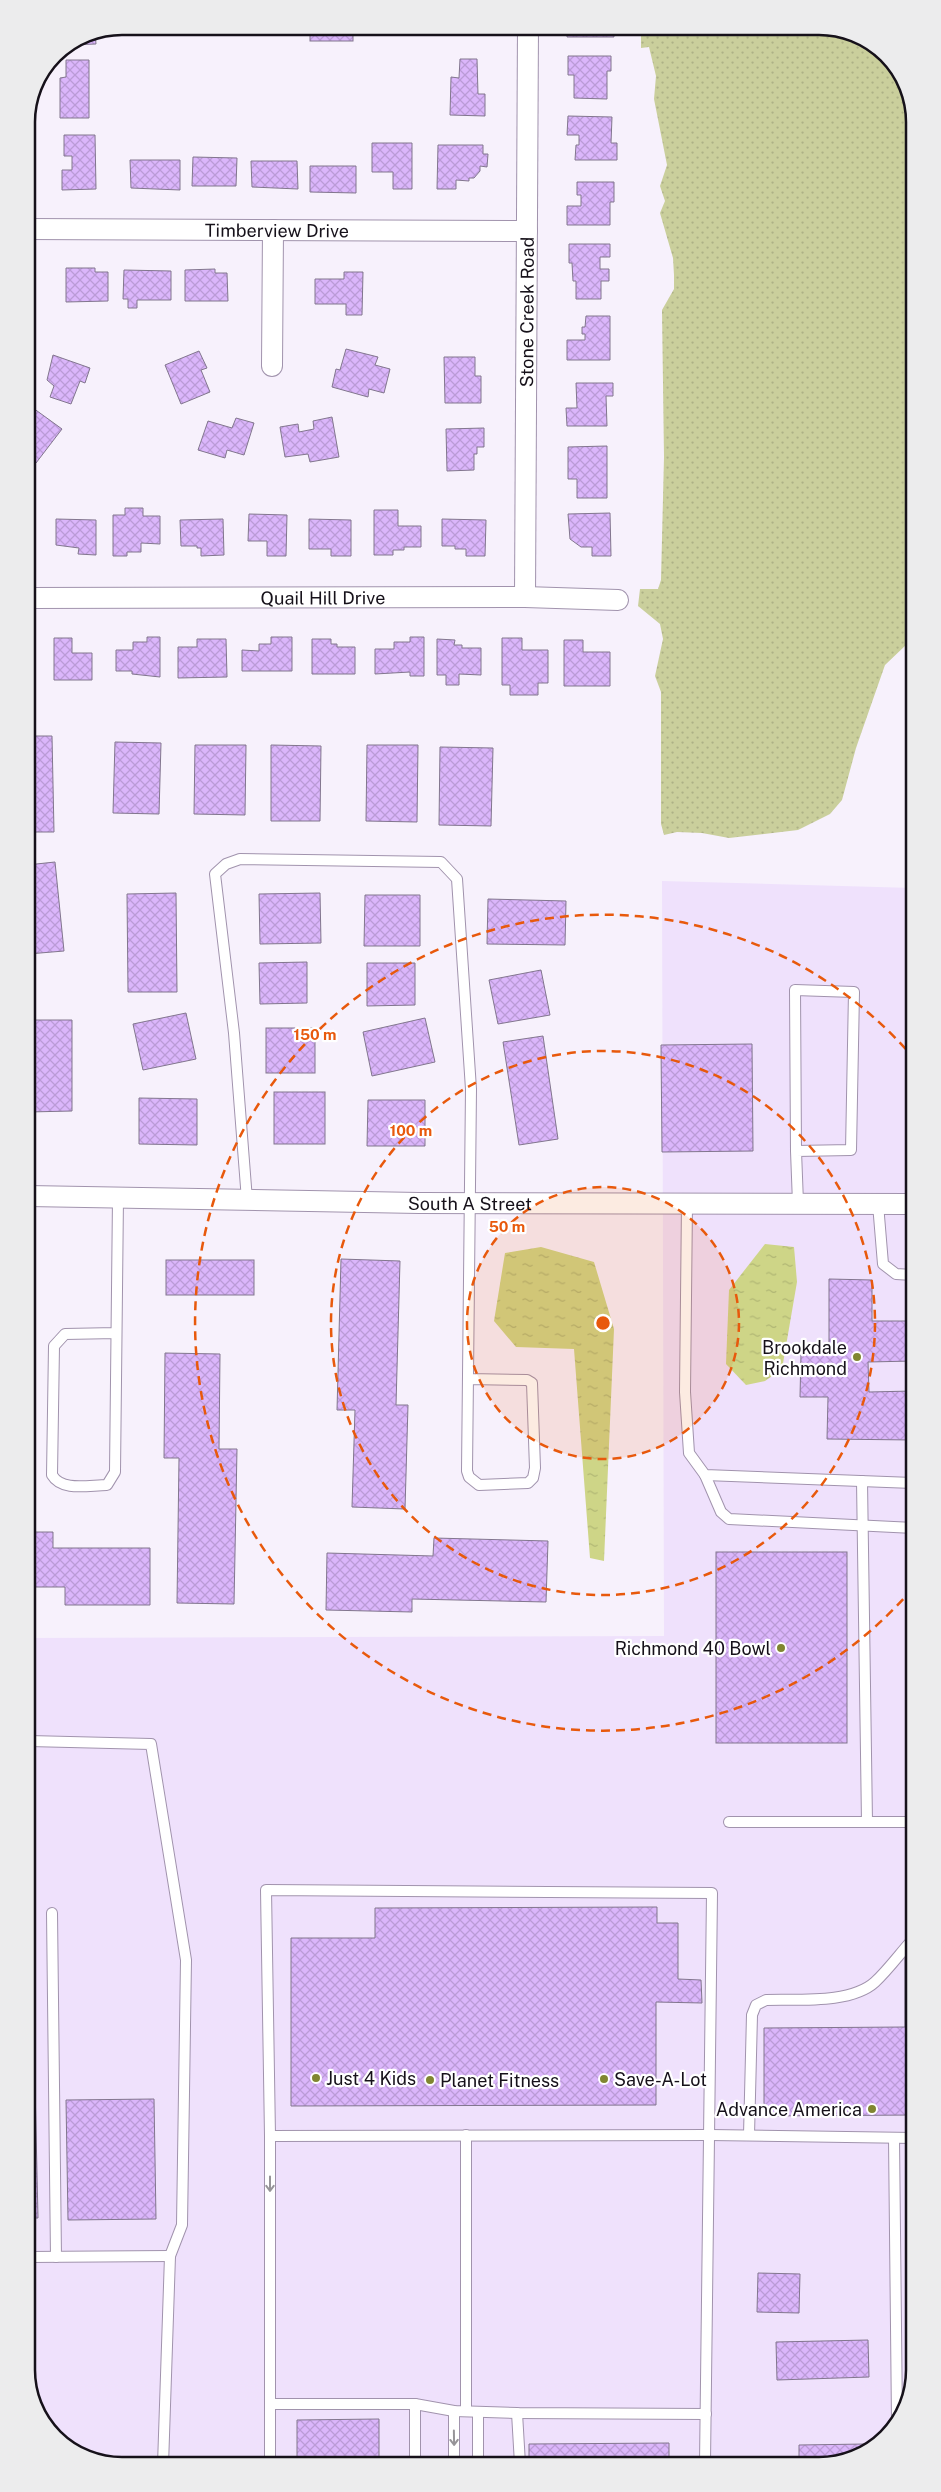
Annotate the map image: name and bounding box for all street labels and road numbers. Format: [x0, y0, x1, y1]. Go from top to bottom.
street label: Timberview Drive [205, 219, 349, 241]
street label: Stone Creek Road [516, 237, 537, 387]
street label: Quail Hill Drive [261, 587, 385, 608]
street label: South A Street [408, 1192, 532, 1214]

